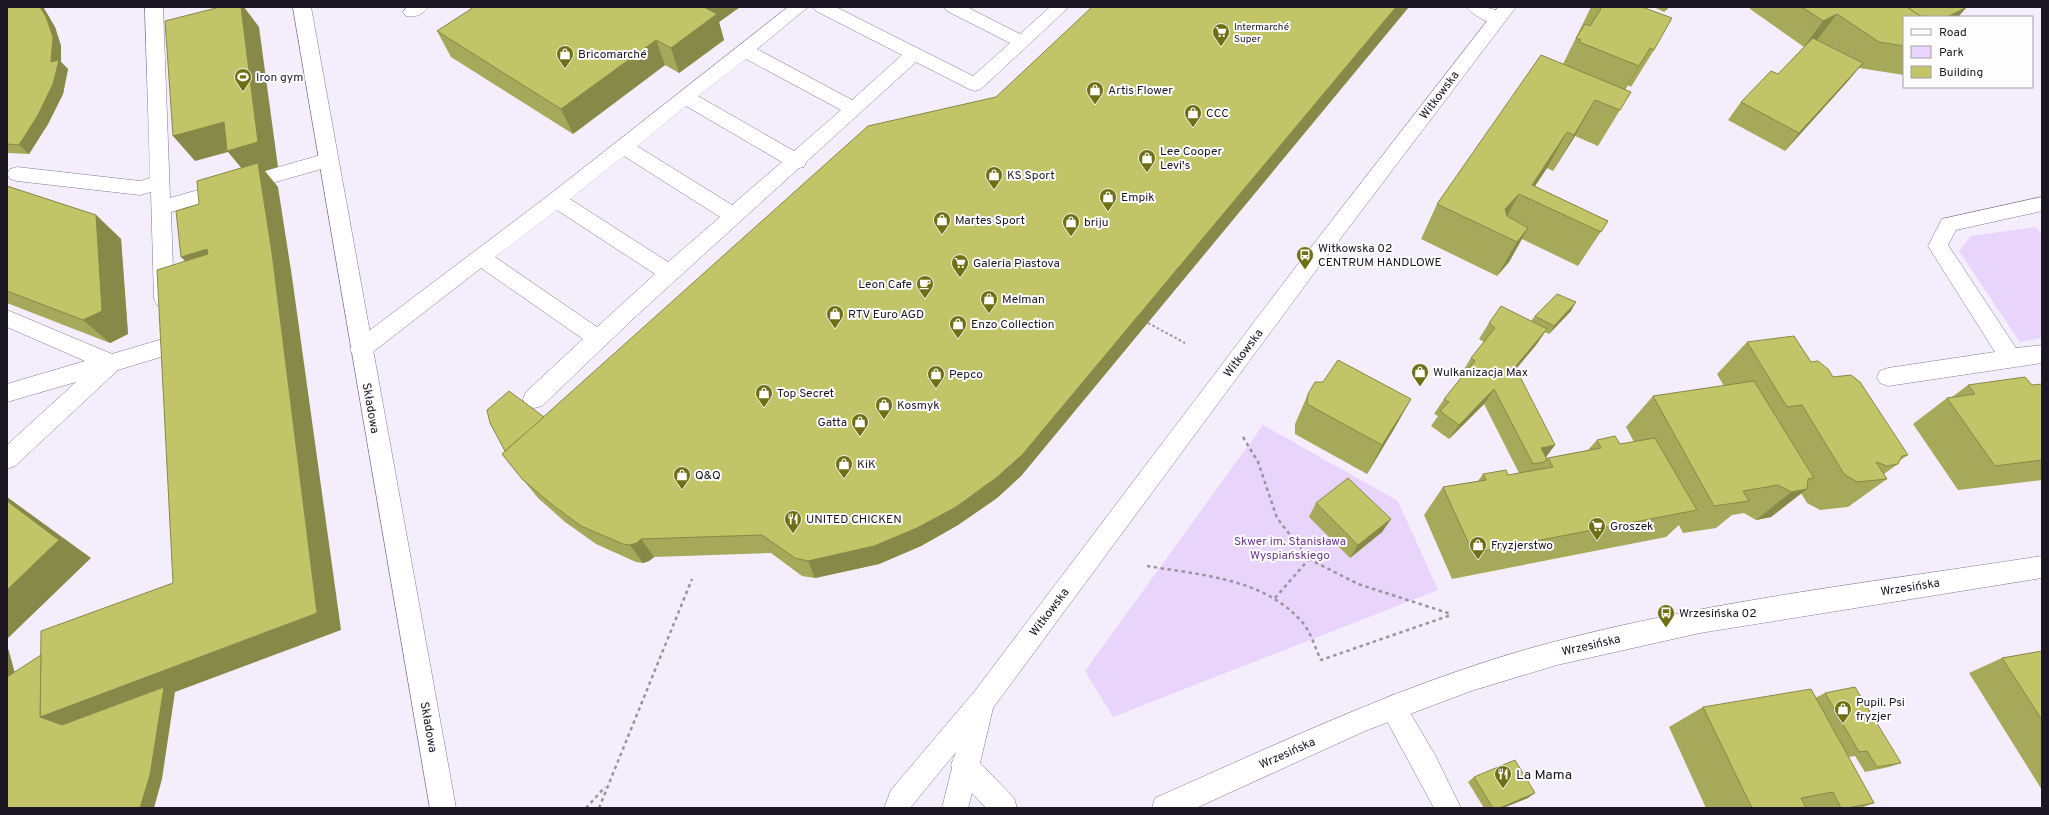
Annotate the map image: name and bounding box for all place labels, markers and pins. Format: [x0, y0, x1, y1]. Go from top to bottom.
place label: Intermarché Super [1234, 21, 1289, 46]
supermarket icon: Intermarché Super [1211, 22, 1231, 47]
shop icon: Bricomarché [555, 44, 575, 69]
place label: Bricomarché [578, 47, 647, 63]
sports icon: Iron gym [233, 67, 253, 92]
place label: Iron gym [256, 70, 303, 86]
shop icon: Artis Flower [1085, 80, 1105, 105]
place label: Artis Flower [1108, 83, 1173, 99]
shop icon: CCC [1183, 103, 1203, 128]
place label: CCC [1206, 106, 1229, 122]
place label: Lee Cooper Levi's [1160, 144, 1223, 174]
shop icon: Lee Cooper Levi's [1137, 148, 1157, 173]
shop icon: KS Sport [984, 165, 1004, 190]
place label: KS Sport [1007, 168, 1055, 184]
shop icon: Empik [1098, 187, 1118, 212]
place label: Empik [1121, 190, 1155, 206]
shop icon: Martes Sport [932, 210, 952, 235]
shop icon: briju [1061, 212, 1081, 237]
place label: Martes Sport [955, 213, 1025, 229]
place label: briju [1084, 215, 1109, 231]
place label: Witkowska 02 CENTRUM HANDLOWE [1318, 241, 1442, 271]
bus stop icon: Witkowska 02 CENTRUM HANDLOWE [1295, 245, 1315, 270]
supermarket icon: Galeria Piastova [950, 253, 970, 278]
place label: Galeria Piastova [973, 256, 1060, 272]
cafe icon: Leon Cafe [915, 274, 935, 299]
place label: Leon Cafe [858, 277, 912, 293]
shop icon: Melman [979, 289, 999, 314]
place label: Melman [1002, 292, 1045, 308]
shop icon: RTV Euro AGD [825, 304, 845, 329]
place label: RTV Euro AGD [848, 307, 924, 323]
shop icon: Enzo Collection [948, 314, 968, 339]
place label: Enzo Collection [971, 317, 1054, 333]
shop icon: Wulkanizacja Max [1410, 362, 1430, 387]
shop icon: Pepco [926, 364, 946, 389]
place label: Wulkanizacja Max [1433, 365, 1528, 381]
place label: Pepco [949, 367, 983, 383]
shop icon: Top Secret [754, 383, 774, 408]
place label: Top Secret [777, 386, 834, 402]
shop icon: Kosmyk [874, 395, 894, 420]
place label: Kosmyk [897, 398, 940, 414]
shop icon: Gatta [850, 412, 870, 437]
place label: Gatta [818, 415, 847, 431]
shop icon: KiK [834, 454, 854, 479]
place label: KiK [857, 457, 876, 473]
shop icon: Q&Q [672, 465, 692, 490]
place label: Q&Q [695, 468, 721, 484]
restaurant icon: UNITED CHICKEN [783, 509, 803, 534]
place label: UNITED CHICKEN [806, 512, 902, 528]
supermarket icon: Groszek [1587, 516, 1607, 541]
place label: Groszek [1610, 519, 1653, 535]
shop icon: Fryzjerstwo [1468, 535, 1488, 560]
place label: Fryzjerstwo [1491, 538, 1553, 554]
bus stop icon: Wrzesińska 02 [1656, 603, 1676, 628]
place label: Wrzesińska 02 [1679, 606, 1757, 622]
place label: Pupil. Psi fryzjer [1856, 695, 1905, 725]
shop icon: Pupil. Psi fryzjer [1833, 699, 1853, 724]
restaurant icon: La Mama [1493, 764, 1513, 789]
place label: La Mama [1516, 767, 1572, 784]

